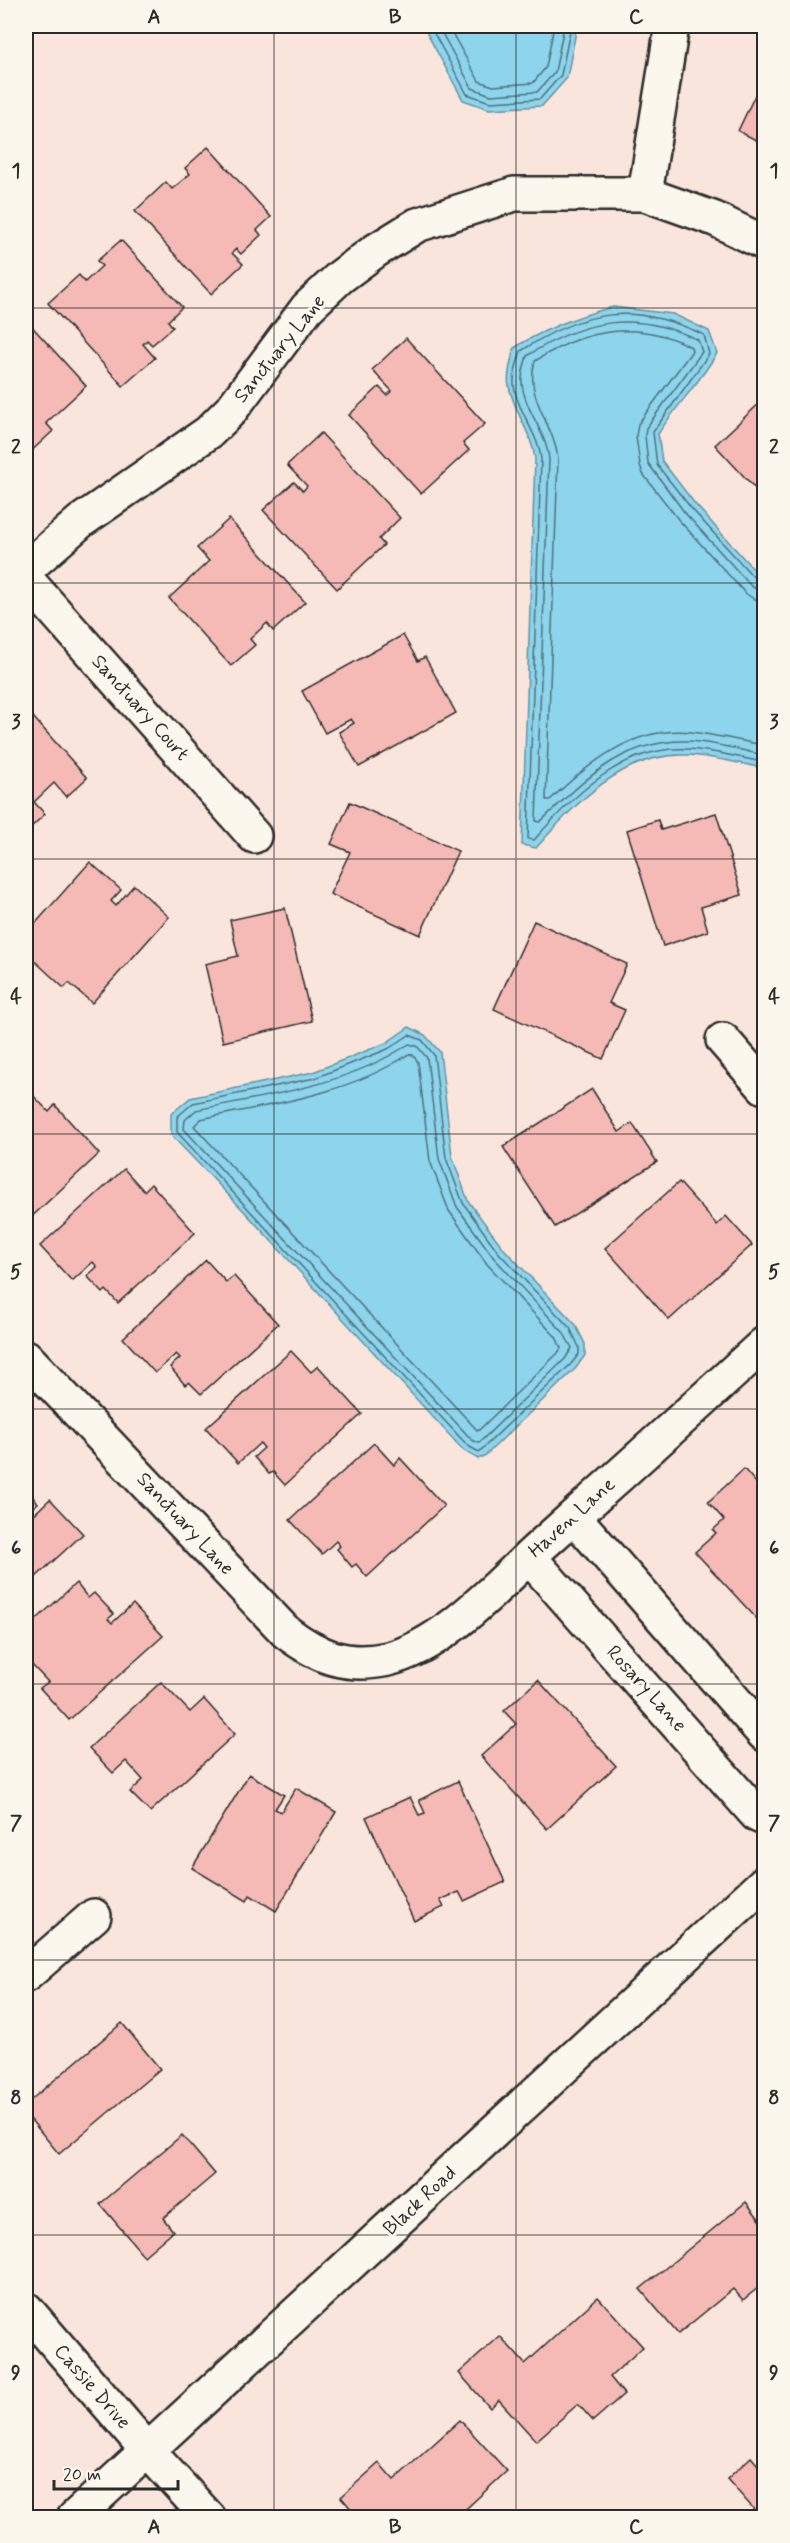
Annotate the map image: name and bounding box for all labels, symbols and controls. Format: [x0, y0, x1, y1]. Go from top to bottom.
text: A [147, 4, 161, 31]
text: B [389, 4, 402, 31]
text: C [629, 4, 644, 31]
text: 1 [12, 158, 20, 185]
text: 1 [770, 158, 778, 185]
street label: Sanctuary Lane [228, 289, 332, 409]
text: 2 [11, 434, 21, 461]
text: 2 [769, 434, 779, 461]
street label: Sanctuary Court [85, 649, 195, 767]
text: 3 [11, 709, 21, 736]
text: 3 [769, 709, 779, 736]
text: 4 [10, 984, 22, 1011]
text: 4 [768, 984, 780, 1011]
text: 5 [10, 1259, 22, 1286]
text: 5 [768, 1259, 780, 1286]
street label: Sanctuary Lane [130, 1467, 240, 1581]
street label: Haven Lane [523, 1472, 621, 1564]
text: 6 [11, 1535, 21, 1562]
text: 6 [769, 1535, 779, 1562]
street label: Rosary Lane [600, 1640, 692, 1738]
text: 7 [10, 1810, 22, 1837]
text: 7 [768, 1810, 780, 1837]
text: 8 [10, 2085, 22, 2112]
text: 8 [768, 2085, 780, 2112]
street label: Black Road [377, 2160, 463, 2242]
street label: Cassie Drive [47, 2339, 137, 2435]
text: 9 [11, 2360, 21, 2387]
text: 9 [769, 2360, 779, 2387]
scale bar [54, 2453, 178, 2491]
text: 20 m [63, 2463, 101, 2487]
text: A [147, 2514, 161, 2541]
text: B [389, 2514, 402, 2541]
text: C [629, 2514, 644, 2541]

